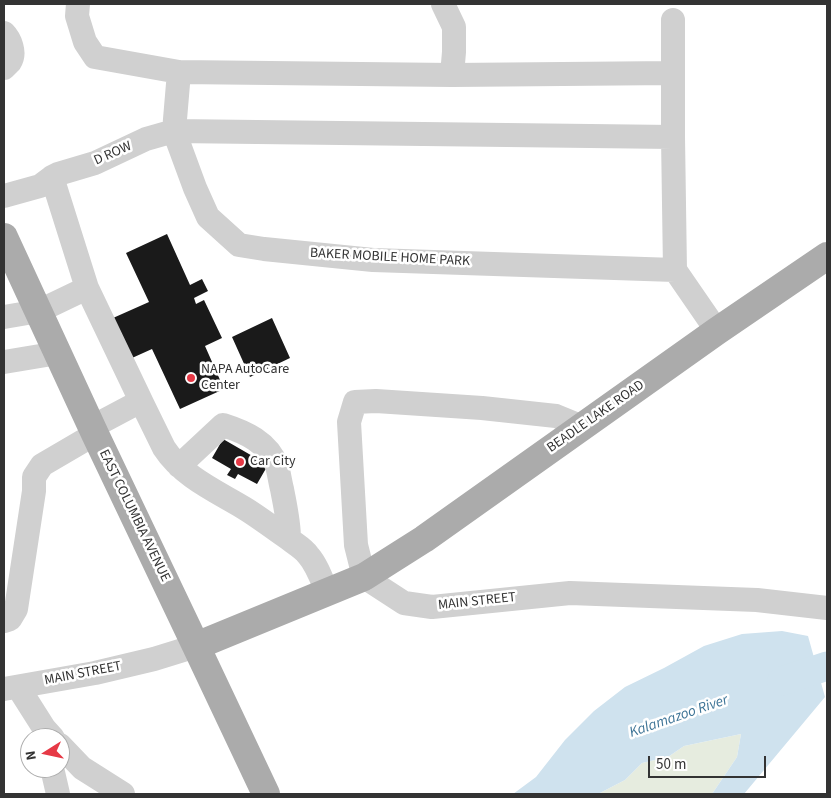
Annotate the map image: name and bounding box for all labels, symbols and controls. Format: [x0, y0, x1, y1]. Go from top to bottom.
street label: D ROW [92, 138, 134, 170]
street label: BAKER MOBILE HOME PARK [310, 245, 470, 271]
place label: NAPA AutoCare Center [201, 362, 289, 394]
marker: NAPA AutoCare Center [185, 372, 197, 384]
street label: BEADLE LAKE ROAD [544, 377, 648, 457]
street label: EAST COLUMBIA AVENUE [95, 447, 173, 585]
place label: Car City [250, 454, 295, 470]
marker: Car City [234, 456, 246, 468]
street label: MAIN STREET [437, 590, 517, 614]
street label: MAIN STREET [43, 658, 123, 690]
water label: Kalamazoo River [627, 692, 731, 742]
north arrow [20, 728, 70, 778]
scale bar [651, 746, 768, 778]
text: N [21, 749, 42, 762]
text: 50 m [656, 754, 686, 775]

